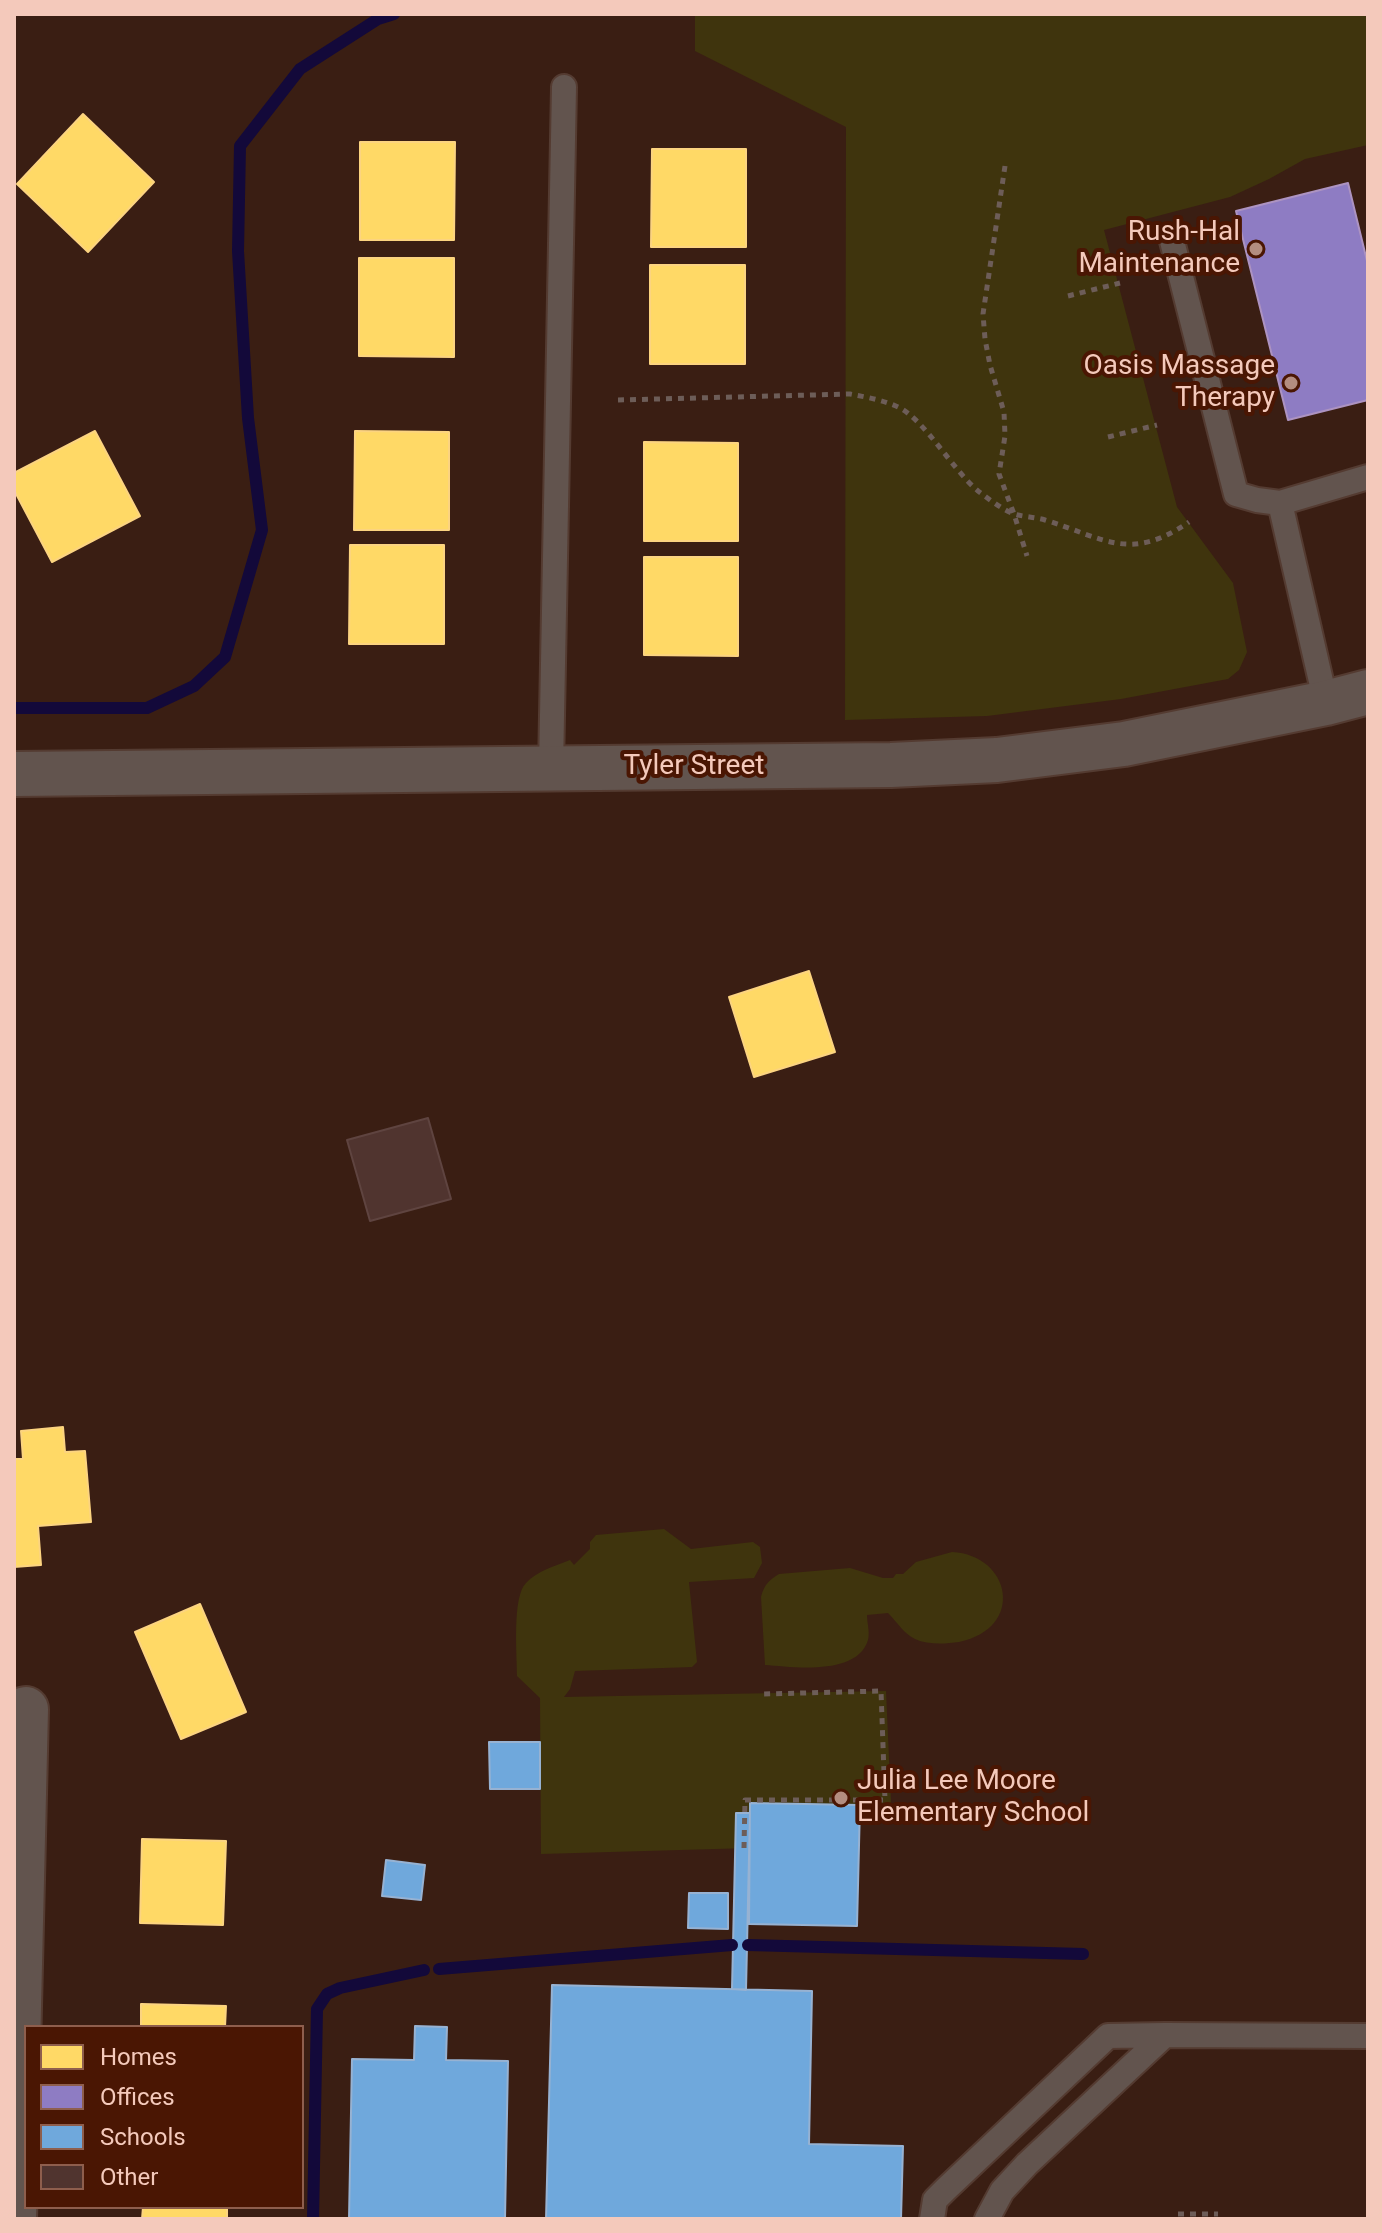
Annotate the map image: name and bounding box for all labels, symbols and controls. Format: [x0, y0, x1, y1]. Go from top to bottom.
place label: Rush-Hal Maintenance [1078, 216, 1240, 282]
marker: Rush-Hal Maintenance [1247, 240, 1265, 258]
place label: Oasis Massage Therapy [1083, 350, 1275, 416]
marker: Oasis Massage Therapy [1282, 374, 1300, 392]
street label: Tyler Street [624, 750, 764, 784]
place label: Julia Lee Moore Elementary School [857, 1765, 1089, 1831]
marker: Julia Lee Moore Elementary School [832, 1789, 850, 1807]
legend [24, 2025, 304, 2209]
text: Homes [100, 2043, 177, 2071]
text: Offices [100, 2083, 175, 2111]
text: Schools [100, 2123, 186, 2151]
text: Other [100, 2163, 158, 2191]

